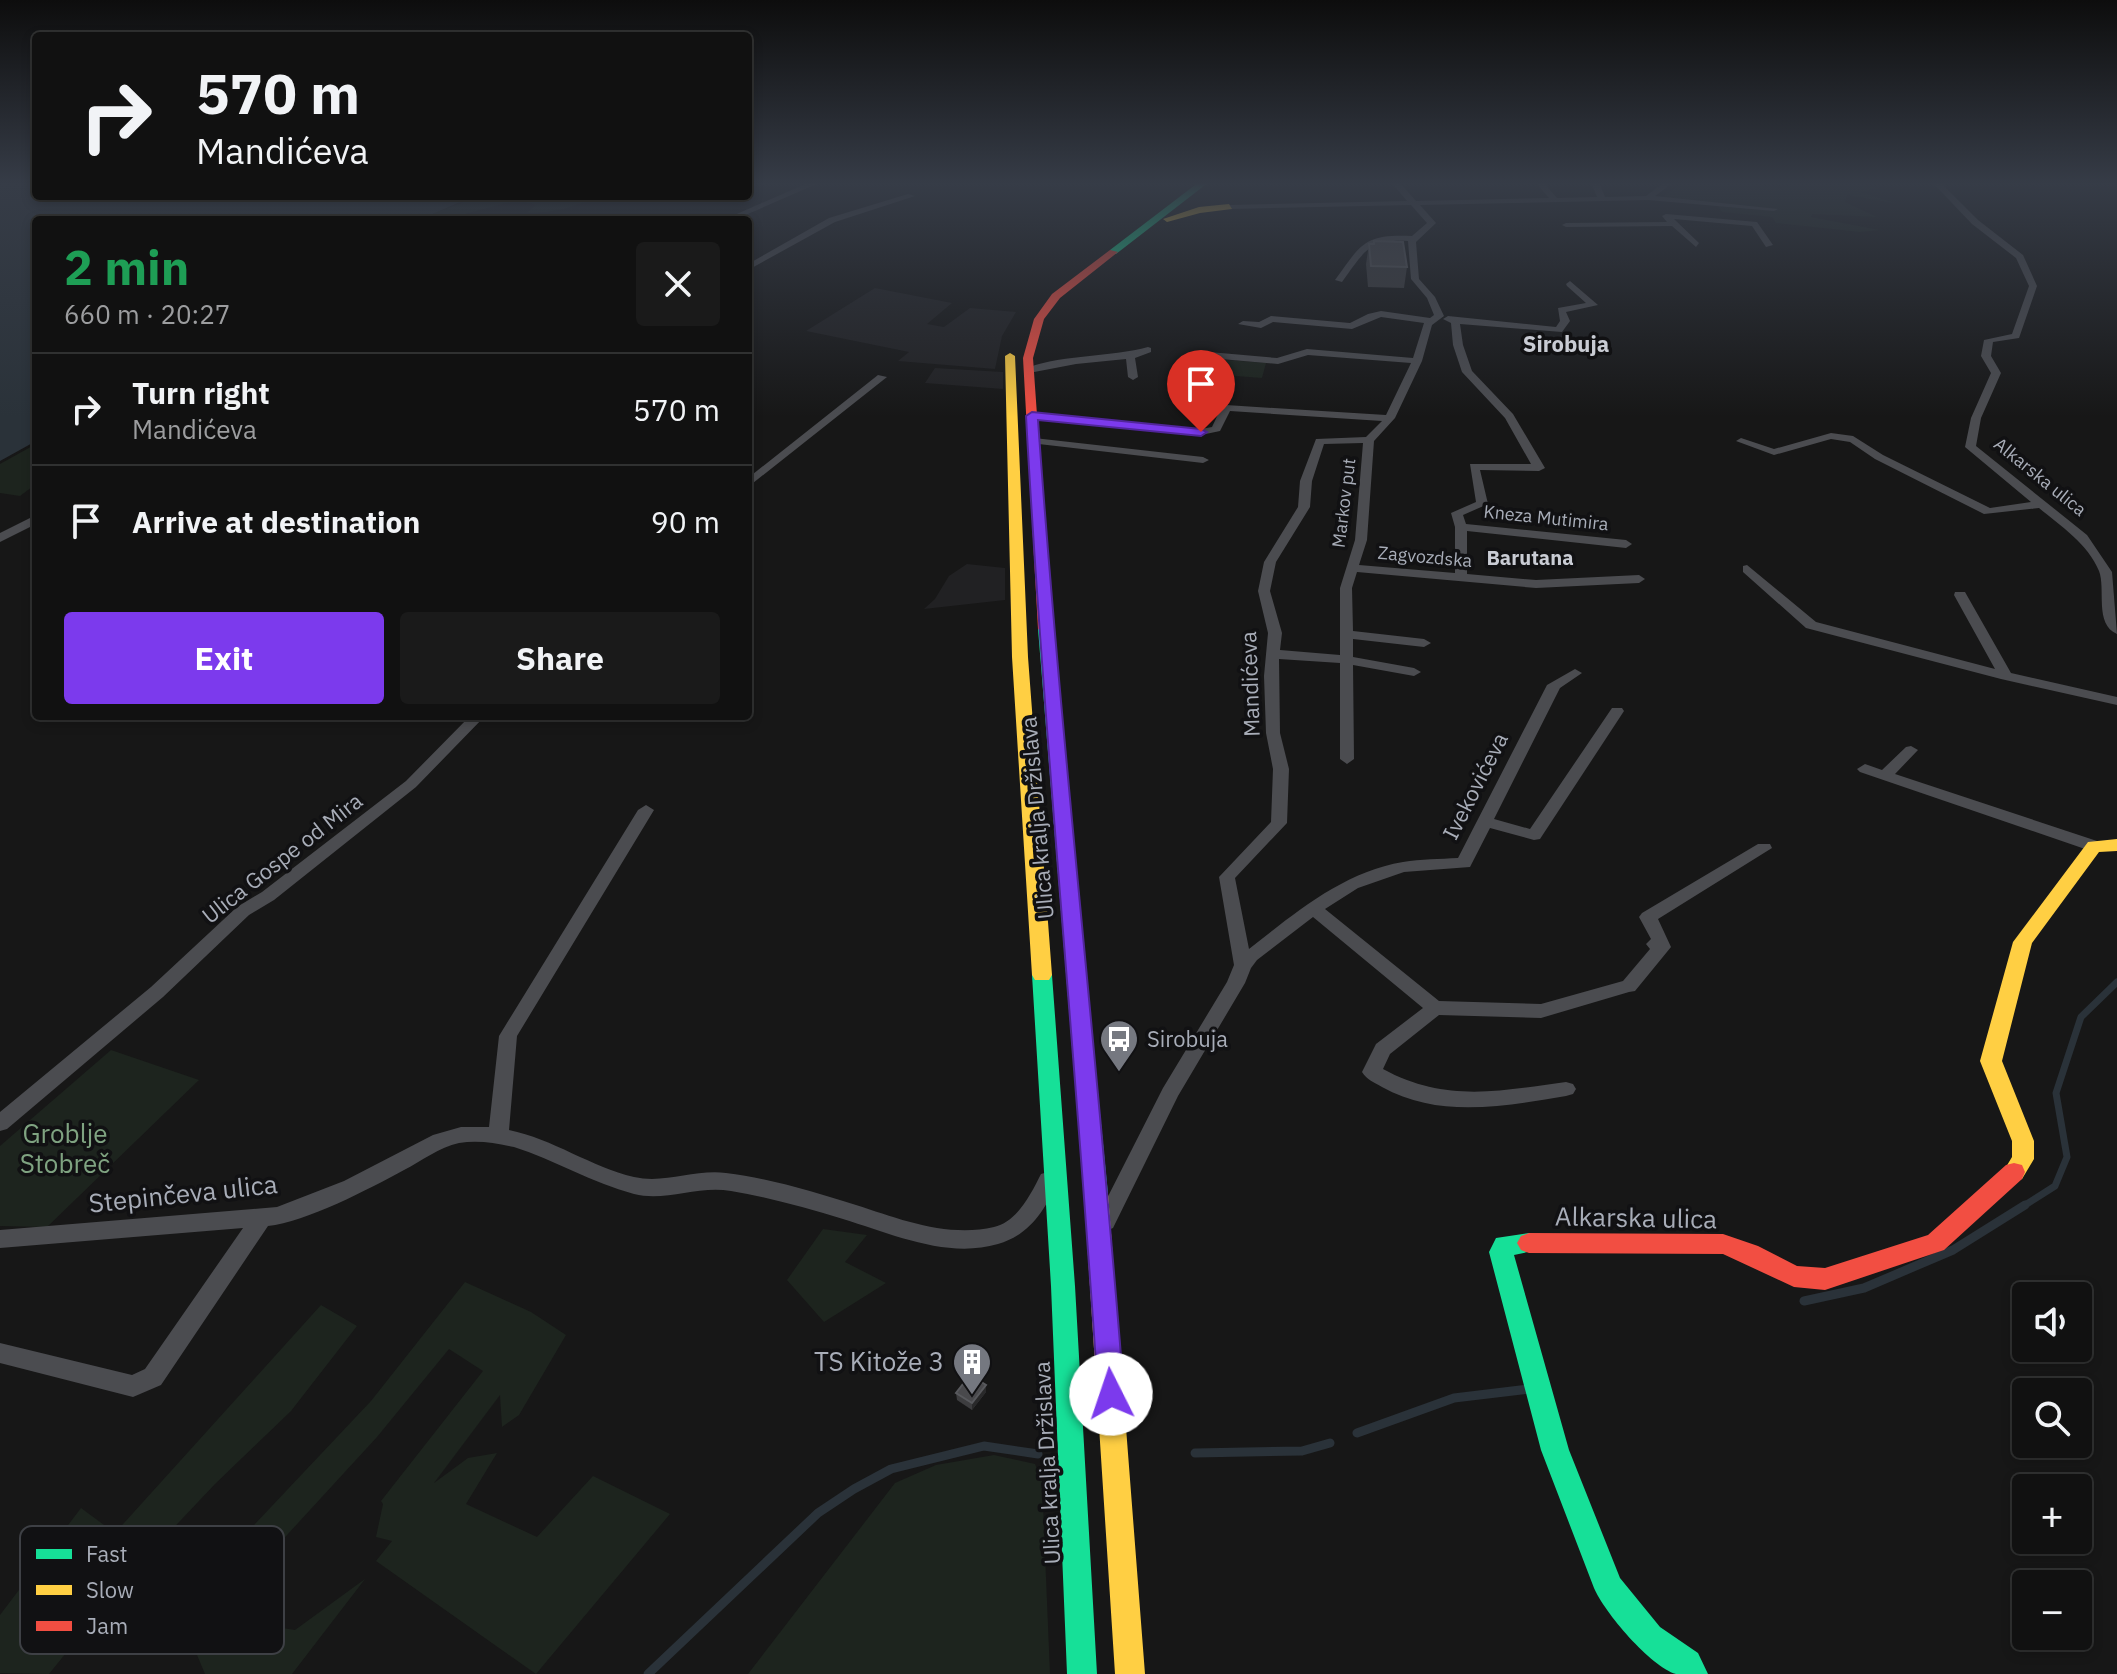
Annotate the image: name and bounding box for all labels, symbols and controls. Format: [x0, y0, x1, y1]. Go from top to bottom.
text: 570 m [196, 57, 360, 129]
icon: right [64, 64, 168, 168]
text: Mandićeva [196, 127, 369, 174]
text: 2 min [64, 236, 189, 298]
button: close [636, 242, 720, 326]
text: 660 m · 20:27 [64, 297, 230, 331]
district label: Sirobuja [1523, 329, 1609, 358]
pin [1167, 350, 1235, 432]
icon: arrive [1179, 362, 1223, 406]
text: Turn right [132, 373, 270, 412]
icon: right [64, 387, 108, 431]
text: 570 m [633, 390, 720, 429]
text: Mandićeva [132, 412, 257, 446]
street label: Alkarska ulica [1989, 432, 2092, 521]
street label: Markov put [1327, 457, 1360, 549]
icon: arrive [64, 499, 108, 543]
street label: Kneza Mutimira [1482, 500, 1610, 536]
text: Arrive at destination [132, 502, 420, 541]
text: 90 m [651, 502, 720, 541]
street label: Zagvozdska [1377, 541, 1474, 572]
district label: Barutana [1486, 544, 1574, 571]
button: Exit [64, 612, 384, 704]
button: Share [400, 612, 720, 704]
street label: Mandićeva [1233, 631, 1266, 737]
street label: Ulica kralja Držislava [1013, 715, 1060, 921]
street label: Ivekovićeva [1435, 727, 1514, 844]
street label: Ulica Gospe od Mira [195, 786, 368, 929]
bus stop icon: Sirobuja [1098, 1018, 1140, 1073]
place label: Sirobuja [1147, 1024, 1228, 1053]
park label: Groblje Stobreč [20, 1116, 110, 1180]
street label: Stepinčeva ulica [87, 1166, 279, 1220]
street label: Alkarska ulica [1555, 1199, 1718, 1235]
map controls [2012, 1282, 2092, 1650]
button: sound [2012, 1282, 2092, 1362]
building icon: TS Kitože 3 [951, 1341, 993, 1396]
place label: TS Kitože 3 [814, 1344, 944, 1378]
position arrow [1069, 1352, 1153, 1436]
street label: Ulica kralja Držislava [1027, 1360, 1066, 1565]
button: search [2012, 1378, 2092, 1458]
button: + [2012, 1474, 2092, 1554]
legend [20, 1526, 284, 1654]
text: Fast [86, 1539, 127, 1568]
button: − [2012, 1570, 2092, 1650]
text: Slow [86, 1575, 134, 1604]
text: Jam [86, 1611, 128, 1640]

